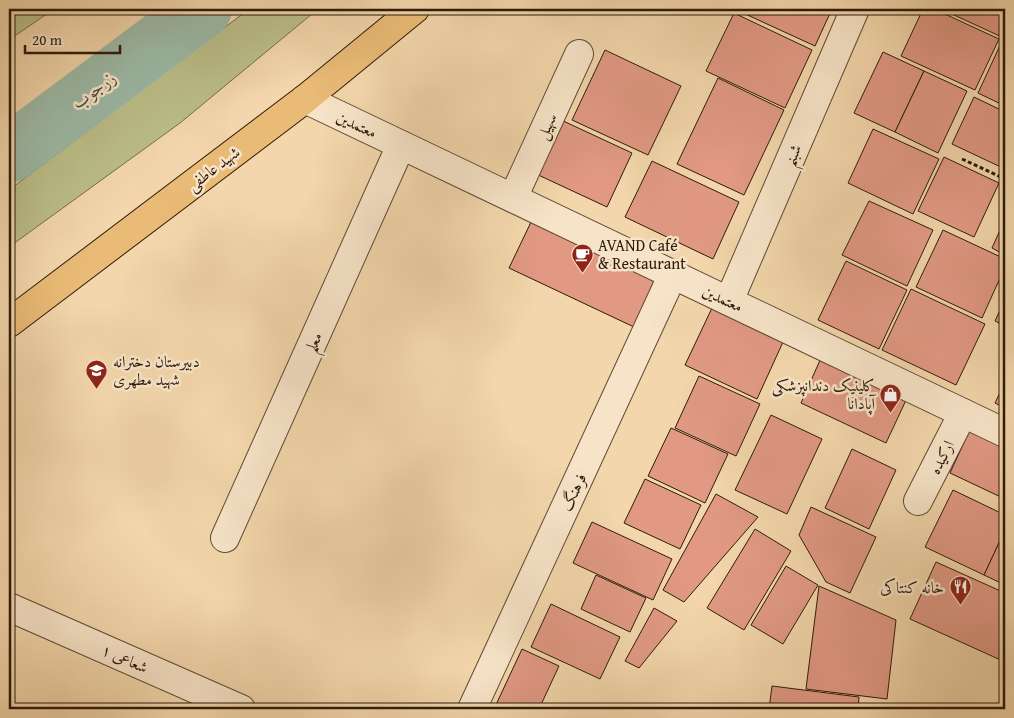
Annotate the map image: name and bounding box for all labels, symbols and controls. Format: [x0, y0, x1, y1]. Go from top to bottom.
scale bar [25, 22, 120, 54]
text: 20 m [32, 29, 63, 50]
water label: زرجوب [66, 64, 121, 115]
street label: معتمدین [333, 104, 381, 144]
street label: سهیل [529, 109, 563, 143]
street label: شهید عاطفی [181, 140, 245, 196]
street label: شبنم [777, 140, 812, 172]
place label: AVAND Café & Restaurant [598, 233, 686, 275]
cafe icon: AVAND Café & Restaurant [570, 242, 594, 273]
street label: معتمدین [699, 278, 747, 318]
street label: معلم [298, 328, 333, 358]
place label: دبیرستان دخترانه شهید مطهری [113, 349, 200, 391]
school or university icon: دبیرستان دخترانه شهید مطهری [85, 358, 109, 389]
place label: کلینیک دندانپزشکی آپادانا [772, 373, 877, 415]
shop icon: کلینیک دندانپزشکی آپادانا [879, 382, 903, 413]
street label: ارکیده [922, 436, 960, 478]
street label: فرهنگ [554, 469, 592, 515]
place label: خانه کنتاکی [880, 575, 944, 599]
restaurant icon: خانه کنتاکی [948, 575, 972, 606]
street label: شعاعی ۱ [98, 637, 152, 679]

